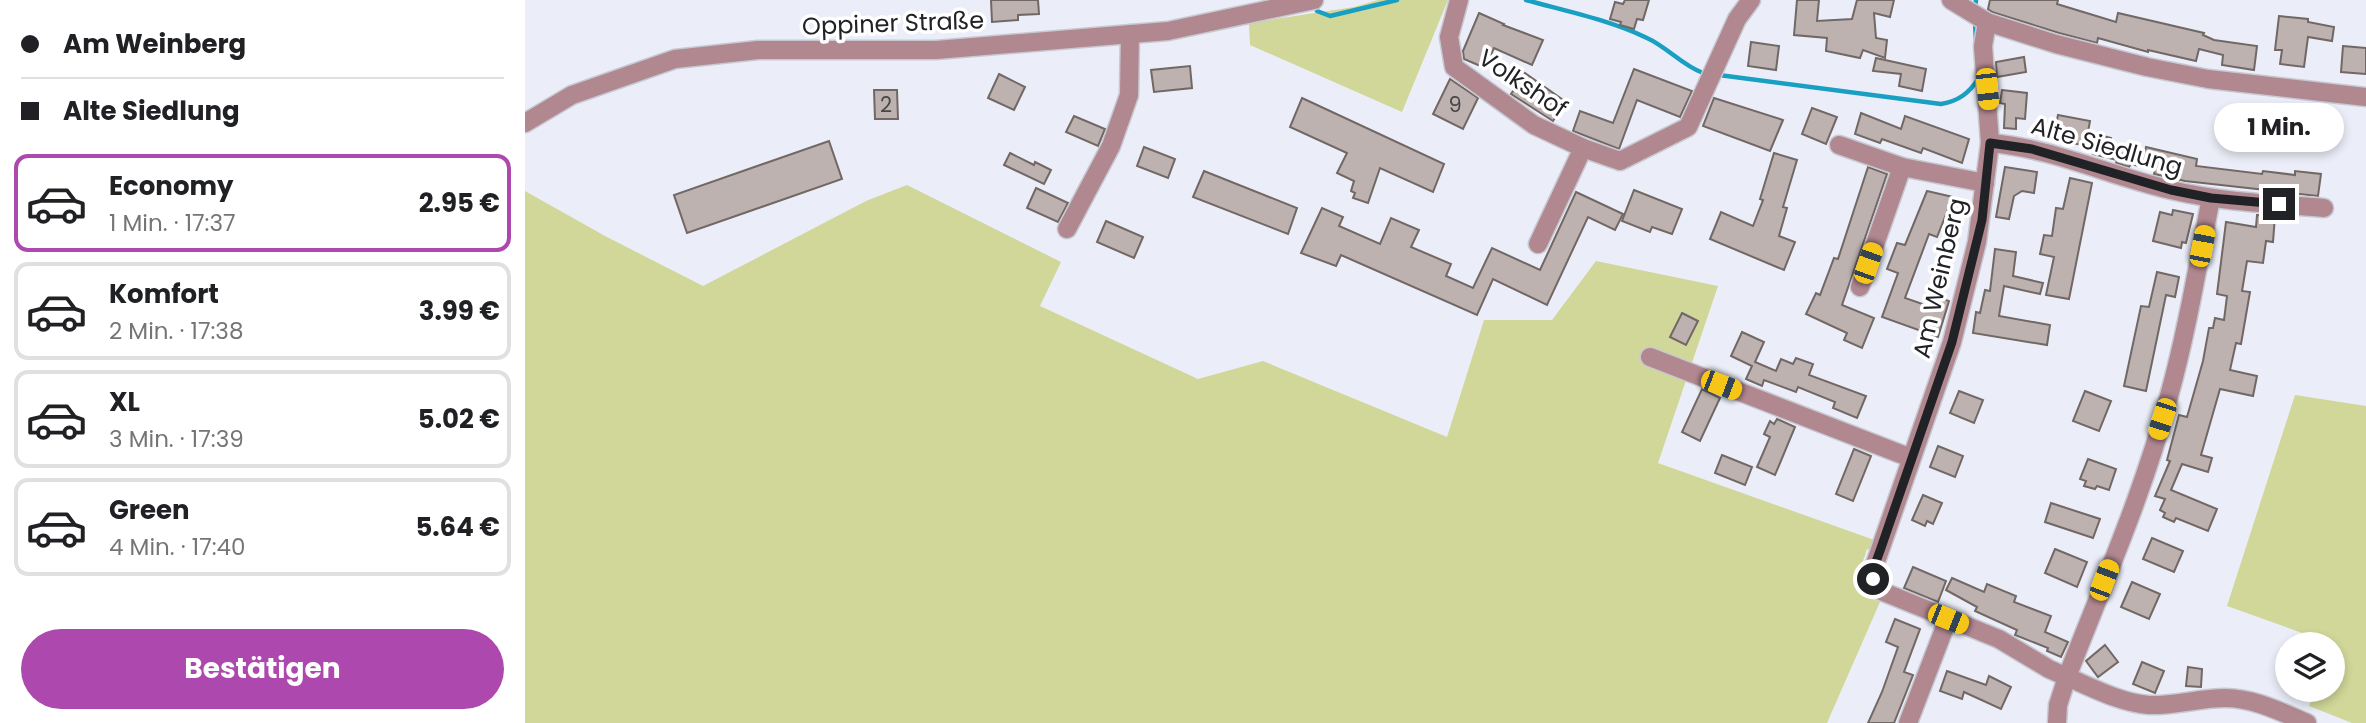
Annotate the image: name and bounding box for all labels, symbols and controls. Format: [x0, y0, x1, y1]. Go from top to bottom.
street label: Oppiner Straße [801, 3, 985, 43]
text: Am Weinberg [63, 26, 246, 62]
street label: Volkshof [1472, 41, 1574, 125]
car [1975, 67, 2000, 111]
house number: 2 [880, 90, 892, 119]
house number: 9 [1448, 90, 1462, 119]
text: Alte Siedlung [63, 93, 240, 129]
callout: 1 Min. [2214, 102, 2344, 152]
street label: Alte Siedlung [2027, 109, 2187, 183]
text: 1 Min. [2247, 111, 2311, 143]
text: Economy [109, 168, 233, 204]
icon: car [25, 172, 88, 235]
text: 2.95 € [419, 185, 500, 221]
route end [2263, 188, 2295, 220]
street label: Am Weinberg [1905, 195, 1973, 361]
text: 1 Min. · 17:37 [109, 207, 236, 239]
car [2188, 223, 2217, 269]
car [1852, 240, 1885, 286]
text: Komfort [109, 276, 219, 312]
icon: car [25, 280, 88, 343]
text: 3.99 € [419, 293, 500, 329]
text: 2 Min. · 17:38 [109, 315, 243, 347]
car [1698, 368, 1745, 402]
text: XL [109, 384, 140, 420]
icon: car [25, 388, 88, 451]
car [2146, 396, 2179, 442]
text: 5.02 € [418, 401, 500, 437]
text: 3 Min. · 17:39 [109, 423, 244, 455]
text: Green [109, 492, 190, 528]
icon: car [25, 496, 88, 559]
text: 5.64 € [415, 509, 500, 545]
text: 4 Min. · 17:40 [109, 531, 246, 563]
car [2087, 557, 2122, 603]
route start [1857, 563, 1889, 595]
car [1925, 601, 1972, 637]
button: Bestätigen [21, 629, 504, 709]
map controls [2275, 632, 2345, 702]
button: layers [2275, 632, 2345, 702]

